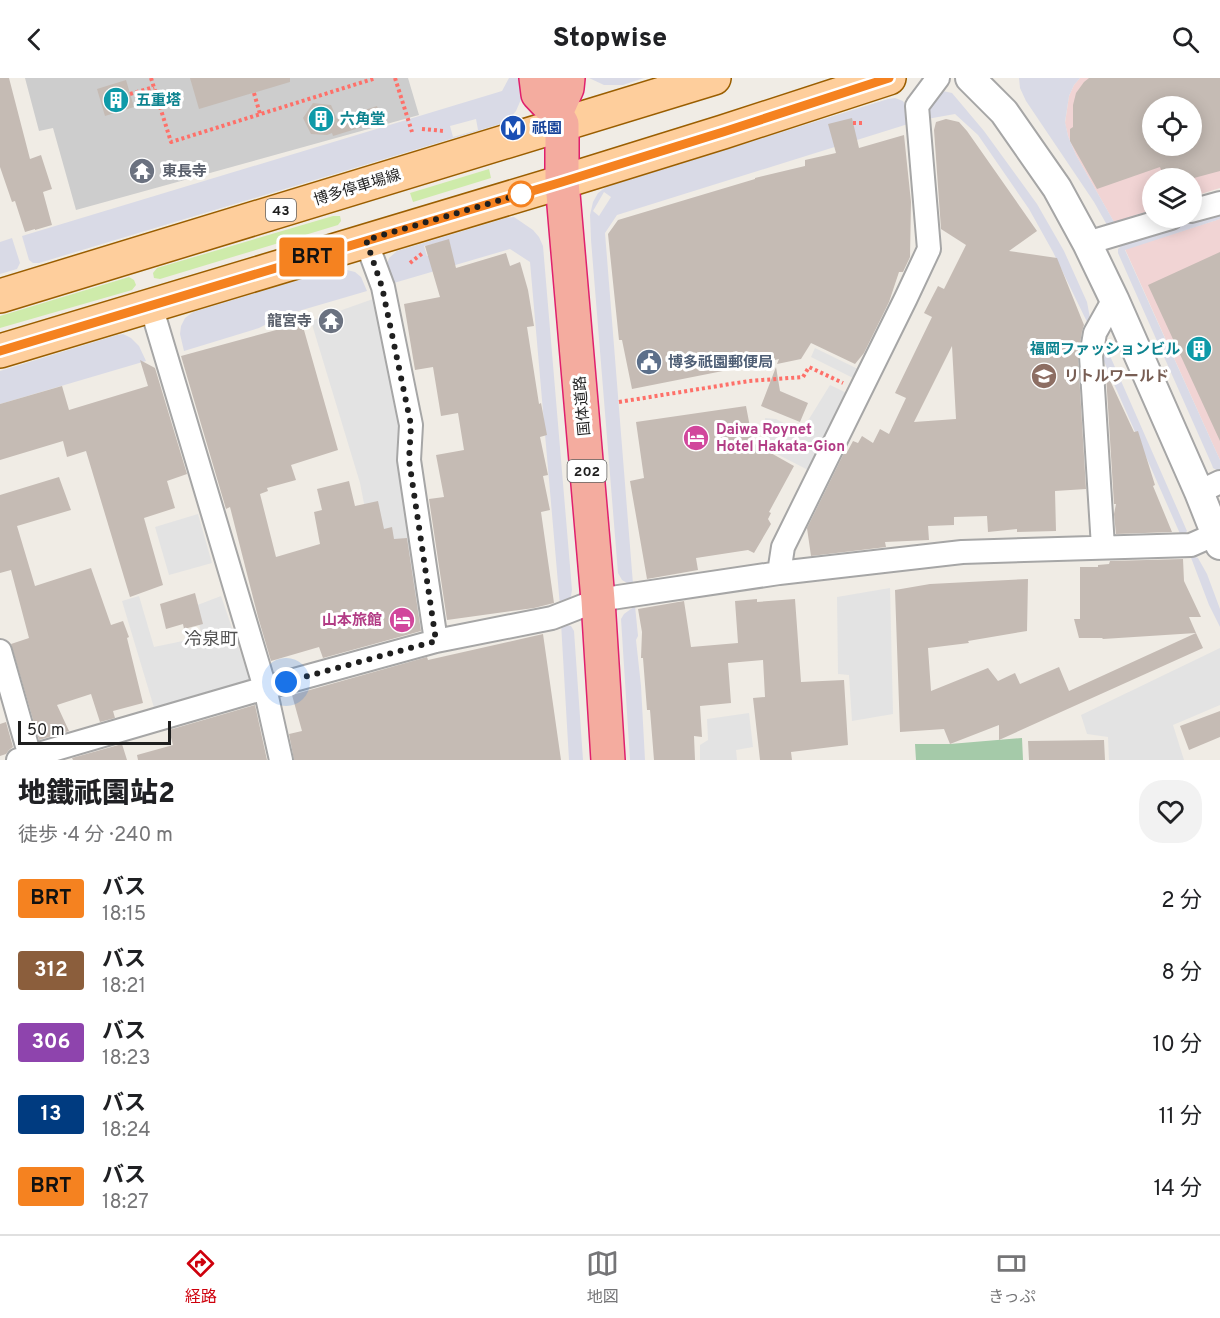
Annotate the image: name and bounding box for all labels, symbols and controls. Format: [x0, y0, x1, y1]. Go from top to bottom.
text: Stopwise [553, 22, 667, 56]
icon: back [18, 23, 51, 56]
icon: search [1169, 23, 1202, 56]
building icon: 五重塔 [101, 85, 131, 115]
place label: 五重塔 [136, 92, 181, 111]
map controls [1142, 96, 1202, 228]
button: locate [1142, 96, 1202, 156]
building icon: 六角堂 [306, 104, 336, 134]
place label: 六角堂 [340, 111, 385, 130]
metro station icon: 祇園 [498, 113, 528, 143]
place label: 祇園 [532, 120, 562, 139]
temple icon: 東長寺 [127, 156, 157, 186]
place label: 東長寺 [162, 163, 207, 182]
street label: 博多停車場線 [311, 165, 403, 211]
button: layers [1142, 168, 1202, 228]
unlabelled marker [508, 181, 534, 207]
road number: 43 [266, 199, 296, 221]
line badge: BRT [278, 238, 346, 276]
text: BRT [291, 244, 333, 271]
temple icon: 龍宮寺 [316, 306, 346, 336]
place label: 龍宮寺 [267, 313, 312, 332]
building icon: 福岡ファッションビル [1184, 334, 1214, 364]
place label: 福岡ファッションビル [1029, 341, 1180, 360]
public building icon: 博多祇園郵便局 [634, 347, 664, 377]
place label: 博多祇園郵便局 [668, 353, 773, 373]
school or university icon: リトルワールド [1029, 361, 1059, 391]
place label: リトルワールド [1064, 368, 1169, 387]
street label: 国体道路 [571, 375, 596, 437]
place label: Daiwa Roynet Hotel Hakata-Gion [716, 421, 845, 457]
hotel icon: Daiwa Roynet Hotel Hakata-Gion [681, 423, 711, 453]
road number: 202 [568, 460, 606, 482]
hotel icon: 山本旅館 [387, 605, 417, 635]
place label: 山本旅館 [322, 611, 382, 631]
district label: 冷泉町 [184, 629, 238, 652]
your location [271, 667, 301, 697]
scale bar [18, 718, 171, 746]
text: 50 m [27, 721, 65, 741]
text: 地鐵祇園站2 [18, 777, 175, 813]
button: heart [1139, 780, 1202, 843]
text: 徒歩 · 4 分 · 240 m [18, 823, 173, 849]
text: バス [102, 875, 146, 902]
text: BRT [30, 885, 72, 912]
text: 2 分 [1161, 888, 1202, 915]
text: 18:15 [102, 902, 146, 928]
text: バス [102, 947, 146, 974]
text: 312 [34, 957, 68, 984]
text: 8 分 [1161, 960, 1202, 987]
text: 18:21 [102, 974, 146, 1000]
text: バス [102, 1019, 146, 1046]
text: 306 [32, 1029, 70, 1056]
text: 10 分 [1153, 1032, 1202, 1059]
text: 18:23 [102, 1046, 150, 1072]
text: バス [102, 1091, 146, 1118]
text: 13 [41, 1101, 62, 1128]
text: 11 分 [1158, 1104, 1202, 1131]
text: 18:24 [102, 1118, 151, 1144]
text: バス [102, 1163, 146, 1190]
text: BRT [30, 1173, 72, 1200]
text: 14 分 [1153, 1176, 1202, 1203]
text: 18:27 [102, 1190, 149, 1216]
tab: 経路 [184, 1247, 217, 1308]
tab: 地図 [586, 1247, 619, 1308]
tab: きっぷ [988, 1247, 1036, 1308]

